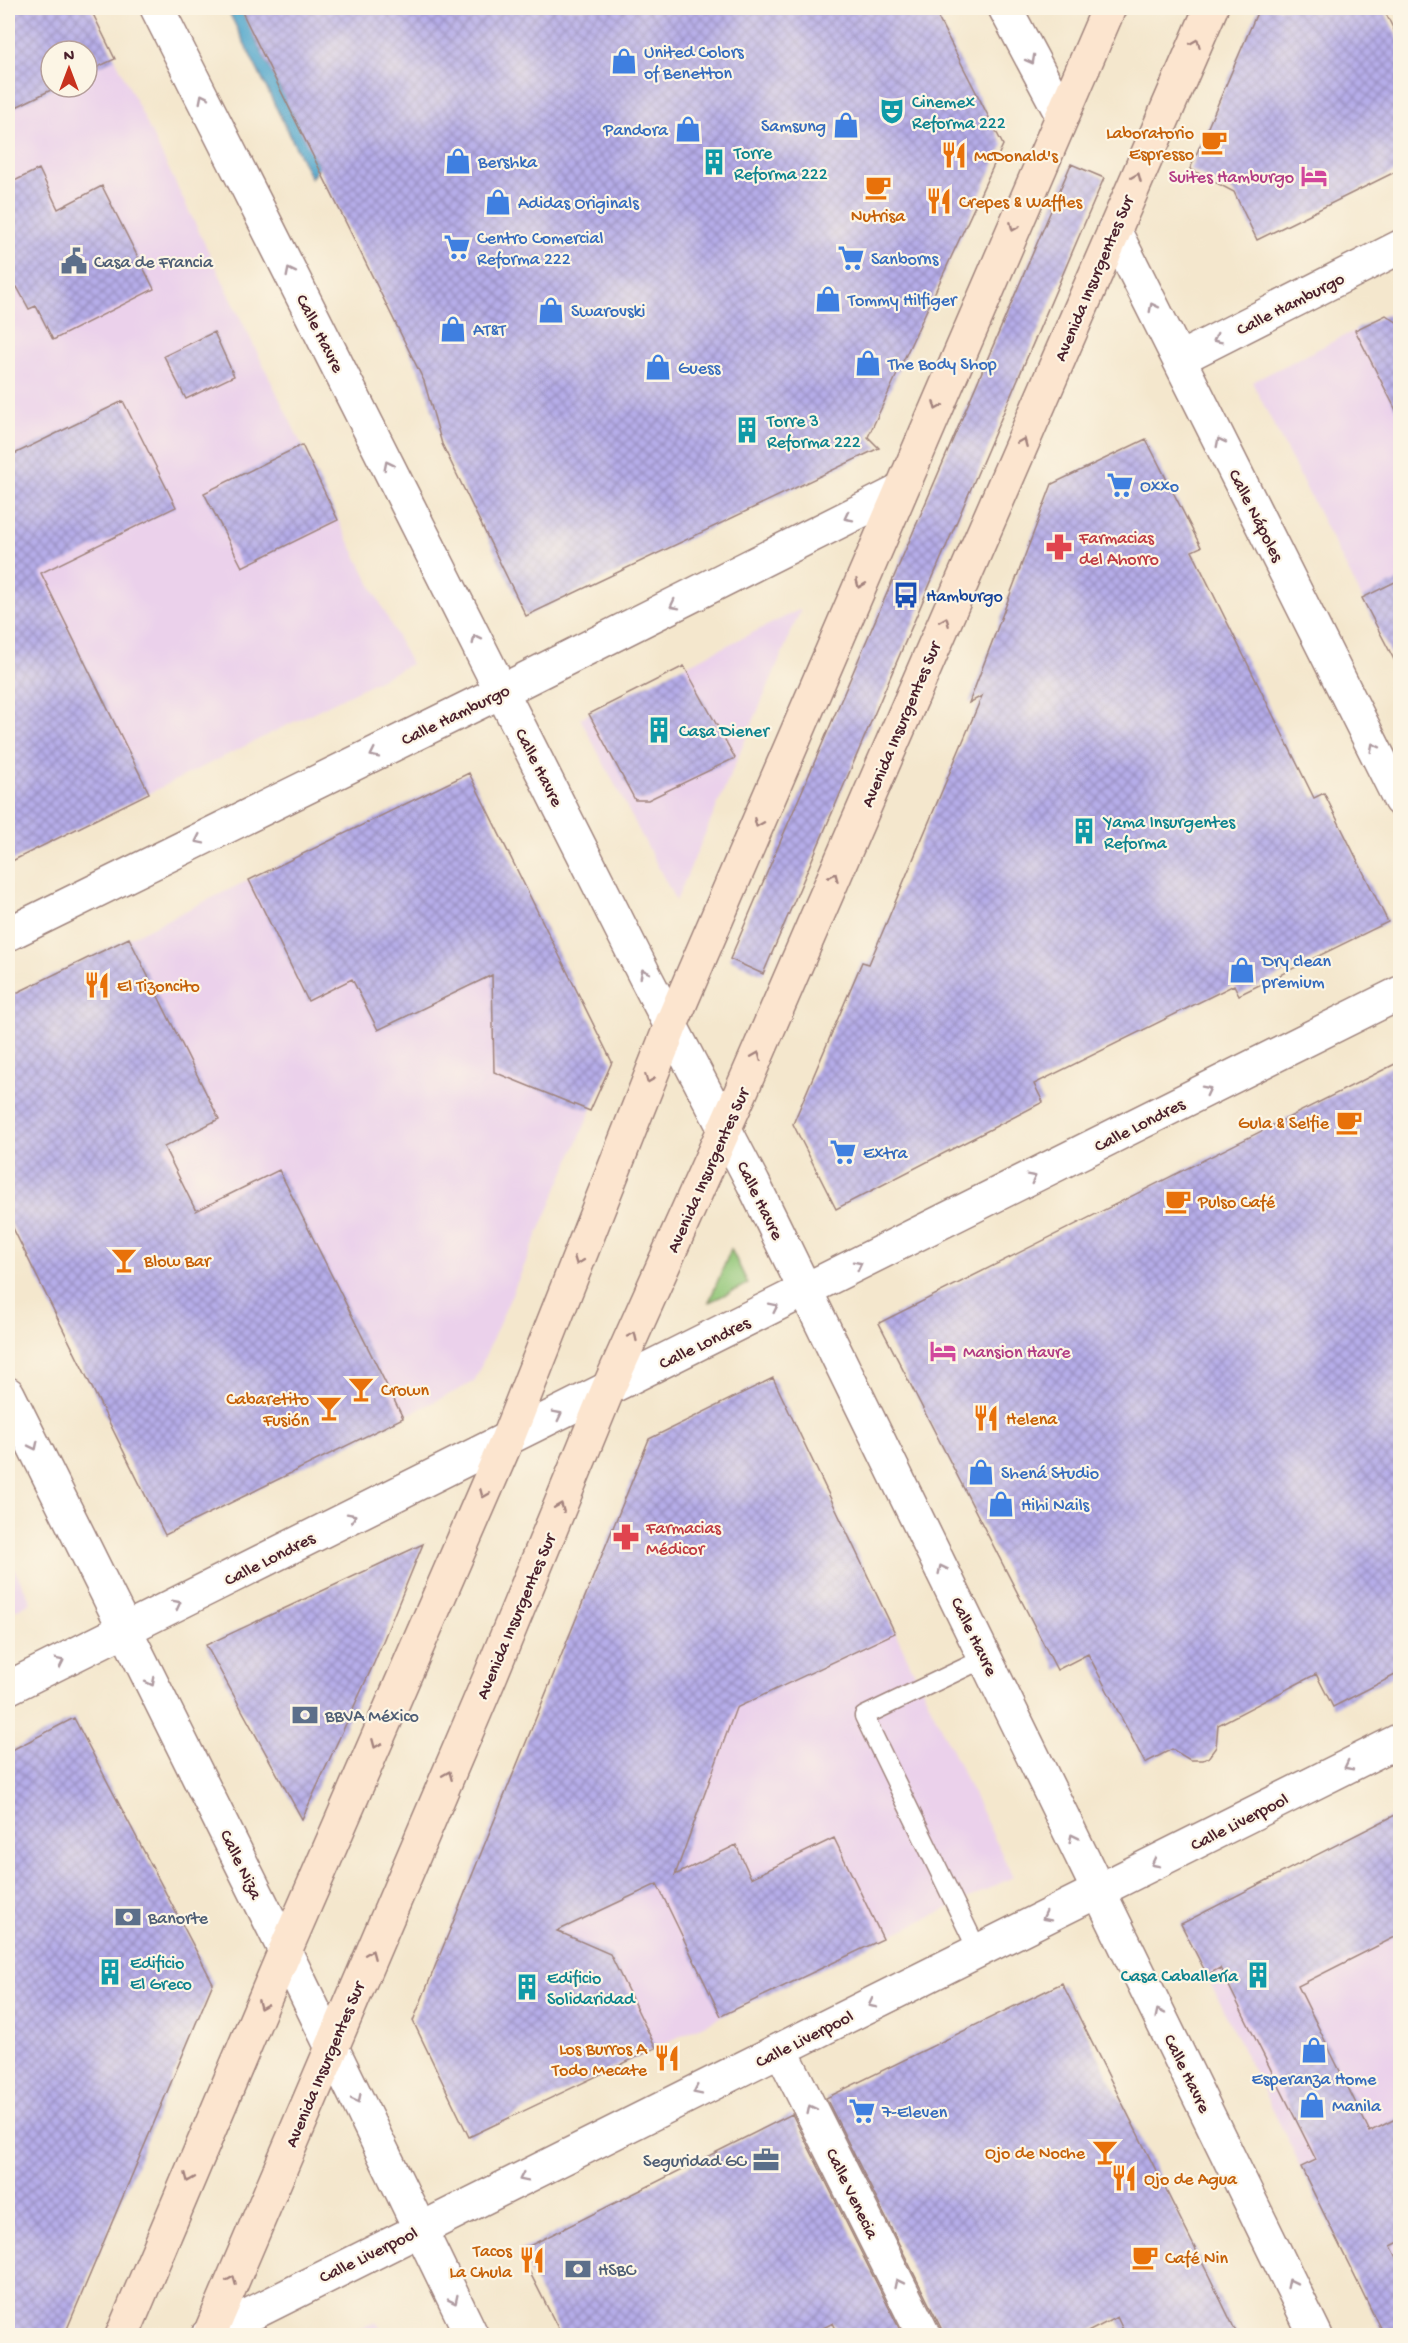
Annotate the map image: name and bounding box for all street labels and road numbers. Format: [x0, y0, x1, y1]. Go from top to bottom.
street label: Avenida Insurgentes Sur [1051, 191, 1140, 365]
street label: Calle Hamburgo [1234, 269, 1349, 341]
street label: Calle Havre [290, 291, 348, 377]
street label: Calle Nápoles [1222, 466, 1288, 567]
street label: Avenida Insurgentes Sur [858, 637, 947, 811]
street label: Calle Hamburgo [398, 681, 514, 752]
street label: Calle Havre [509, 725, 567, 811]
street label: Avenida Insurgentes Sur [663, 1084, 756, 1257]
street label: Calle Londres [1091, 1094, 1190, 1158]
street label: Calle Havre [731, 1158, 787, 1245]
street label: Calle Londres [656, 1313, 755, 1375]
street label: Calle Londres [221, 1528, 320, 1592]
street label: Avenida Insurgentes Sur [473, 1529, 562, 1703]
street label: Calle Havre [945, 1594, 1001, 1681]
street label: Calle Liverpool [1188, 1790, 1293, 1857]
street label: Calle Niza [214, 1827, 266, 1904]
street label: Avenida Insurgentes Sur [282, 1977, 371, 2151]
street label: Calle Liverpool [753, 2007, 858, 2074]
street label: Calle Havre [1158, 2031, 1214, 2118]
street label: Calle Venecia [820, 2145, 882, 2244]
street label: Calle Liverpool [316, 2223, 422, 2289]

